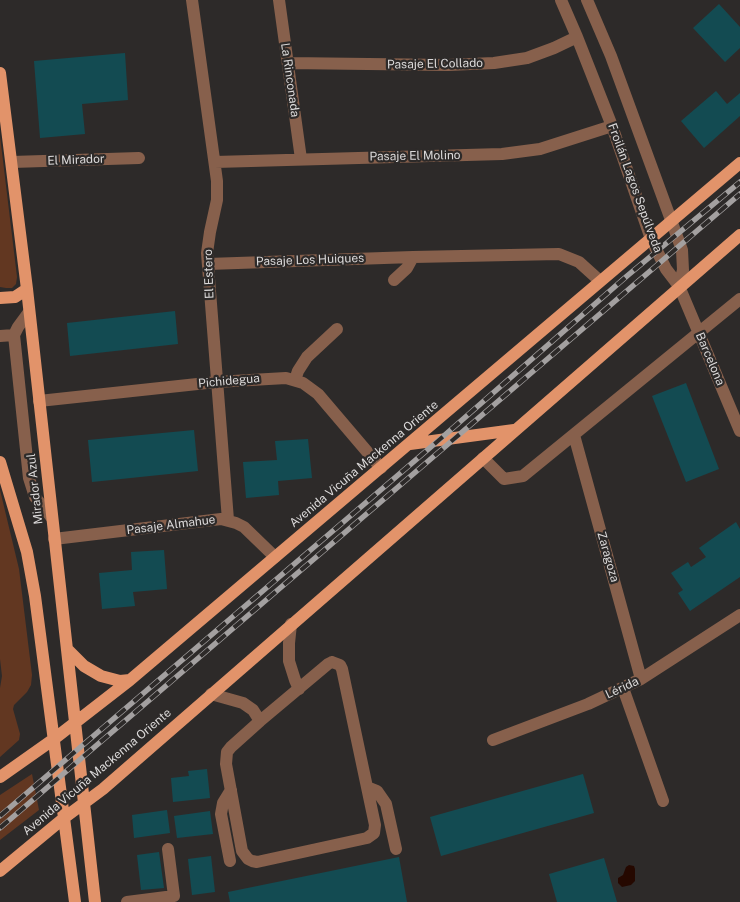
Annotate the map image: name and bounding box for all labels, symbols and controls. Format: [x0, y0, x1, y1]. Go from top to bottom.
street label: La Rinconada [278, 42, 302, 118]
street label: Pasaje El Collado [387, 56, 483, 72]
street label: Froilán Lagos Sepúlveda [605, 121, 665, 255]
street label: Pasaje El Molino [369, 148, 461, 164]
street label: El Mirador [47, 152, 105, 168]
street label: El Estero [201, 249, 217, 299]
street label: Pasaje Los Huiques [256, 251, 364, 269]
street label: Barcelona [692, 330, 728, 388]
street label: Pichidegua [198, 371, 260, 391]
street label: Avenida Vicuña Mackenna Oriente [287, 398, 441, 530]
street label: Mirador Azul [24, 453, 46, 525]
street label: Pasaje Almahue [126, 512, 216, 538]
street label: Zaragoza [594, 530, 622, 584]
street label: Lérida [603, 674, 641, 702]
street label: Avenida Vicuña Mackenna Oriente [20, 706, 174, 838]

